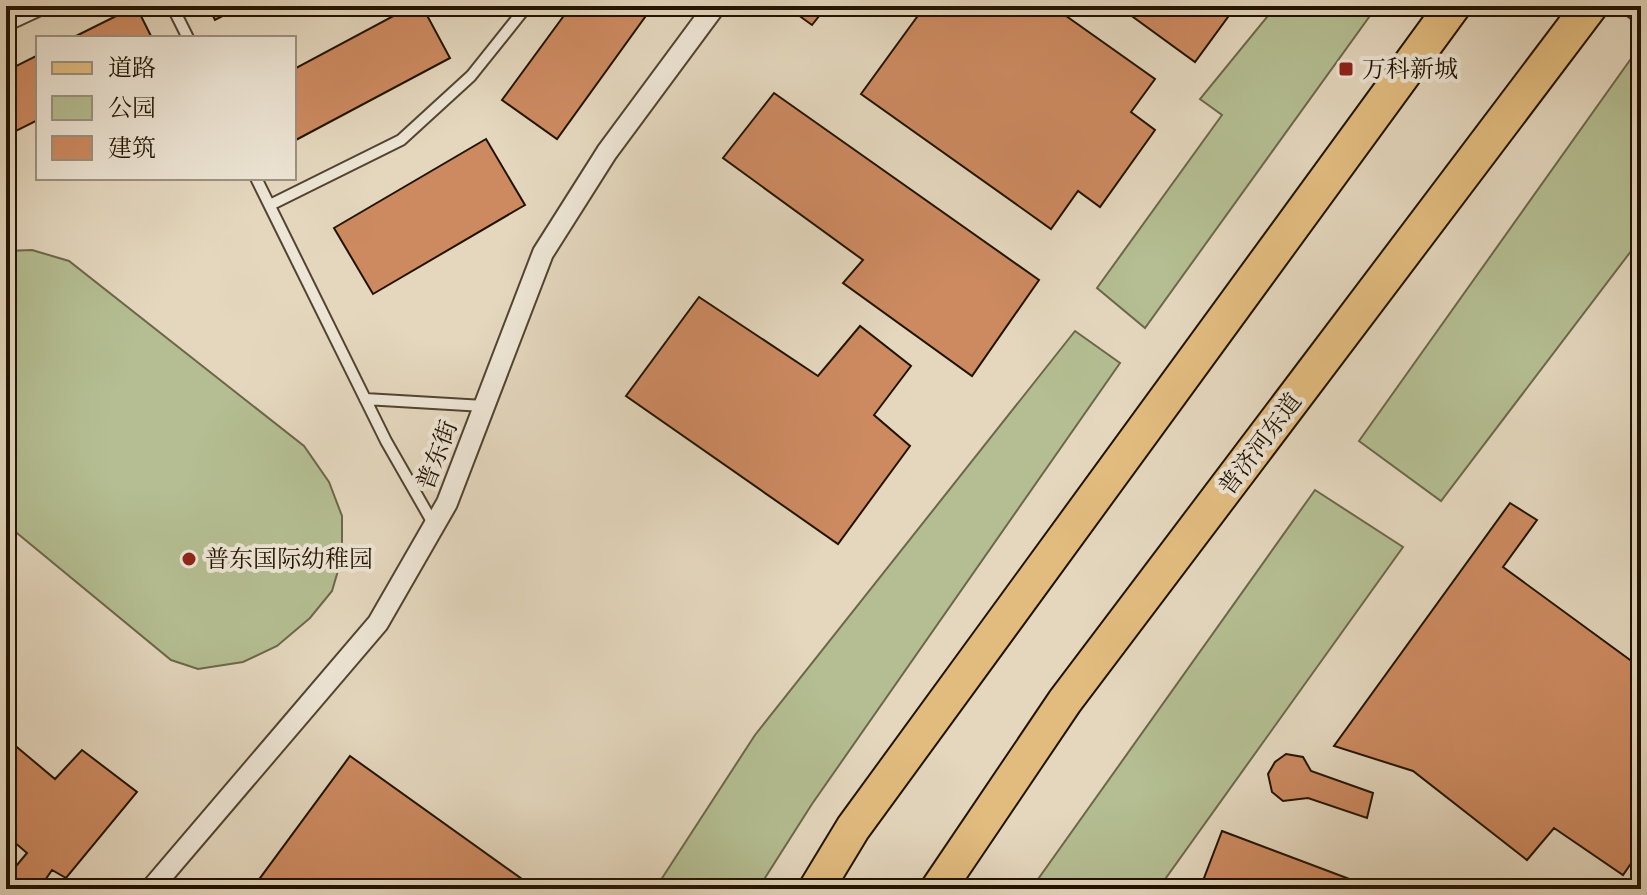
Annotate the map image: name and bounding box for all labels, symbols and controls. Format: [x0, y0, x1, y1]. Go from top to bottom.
legend [36, 36, 296, 180]
text: 道路 [108, 53, 156, 83]
place label: 万科新城 [1362, 54, 1458, 84]
marker: 万科新城 [1337, 60, 1355, 78]
text: 公园 [108, 93, 156, 123]
text: 建筑 [108, 133, 156, 163]
street label: 普济河东道 [1212, 387, 1308, 501]
street label: 普东街 [410, 416, 464, 494]
place label: 普东国际幼稚园 [205, 544, 373, 574]
marker: 普东国际幼稚园 [180, 550, 198, 568]

